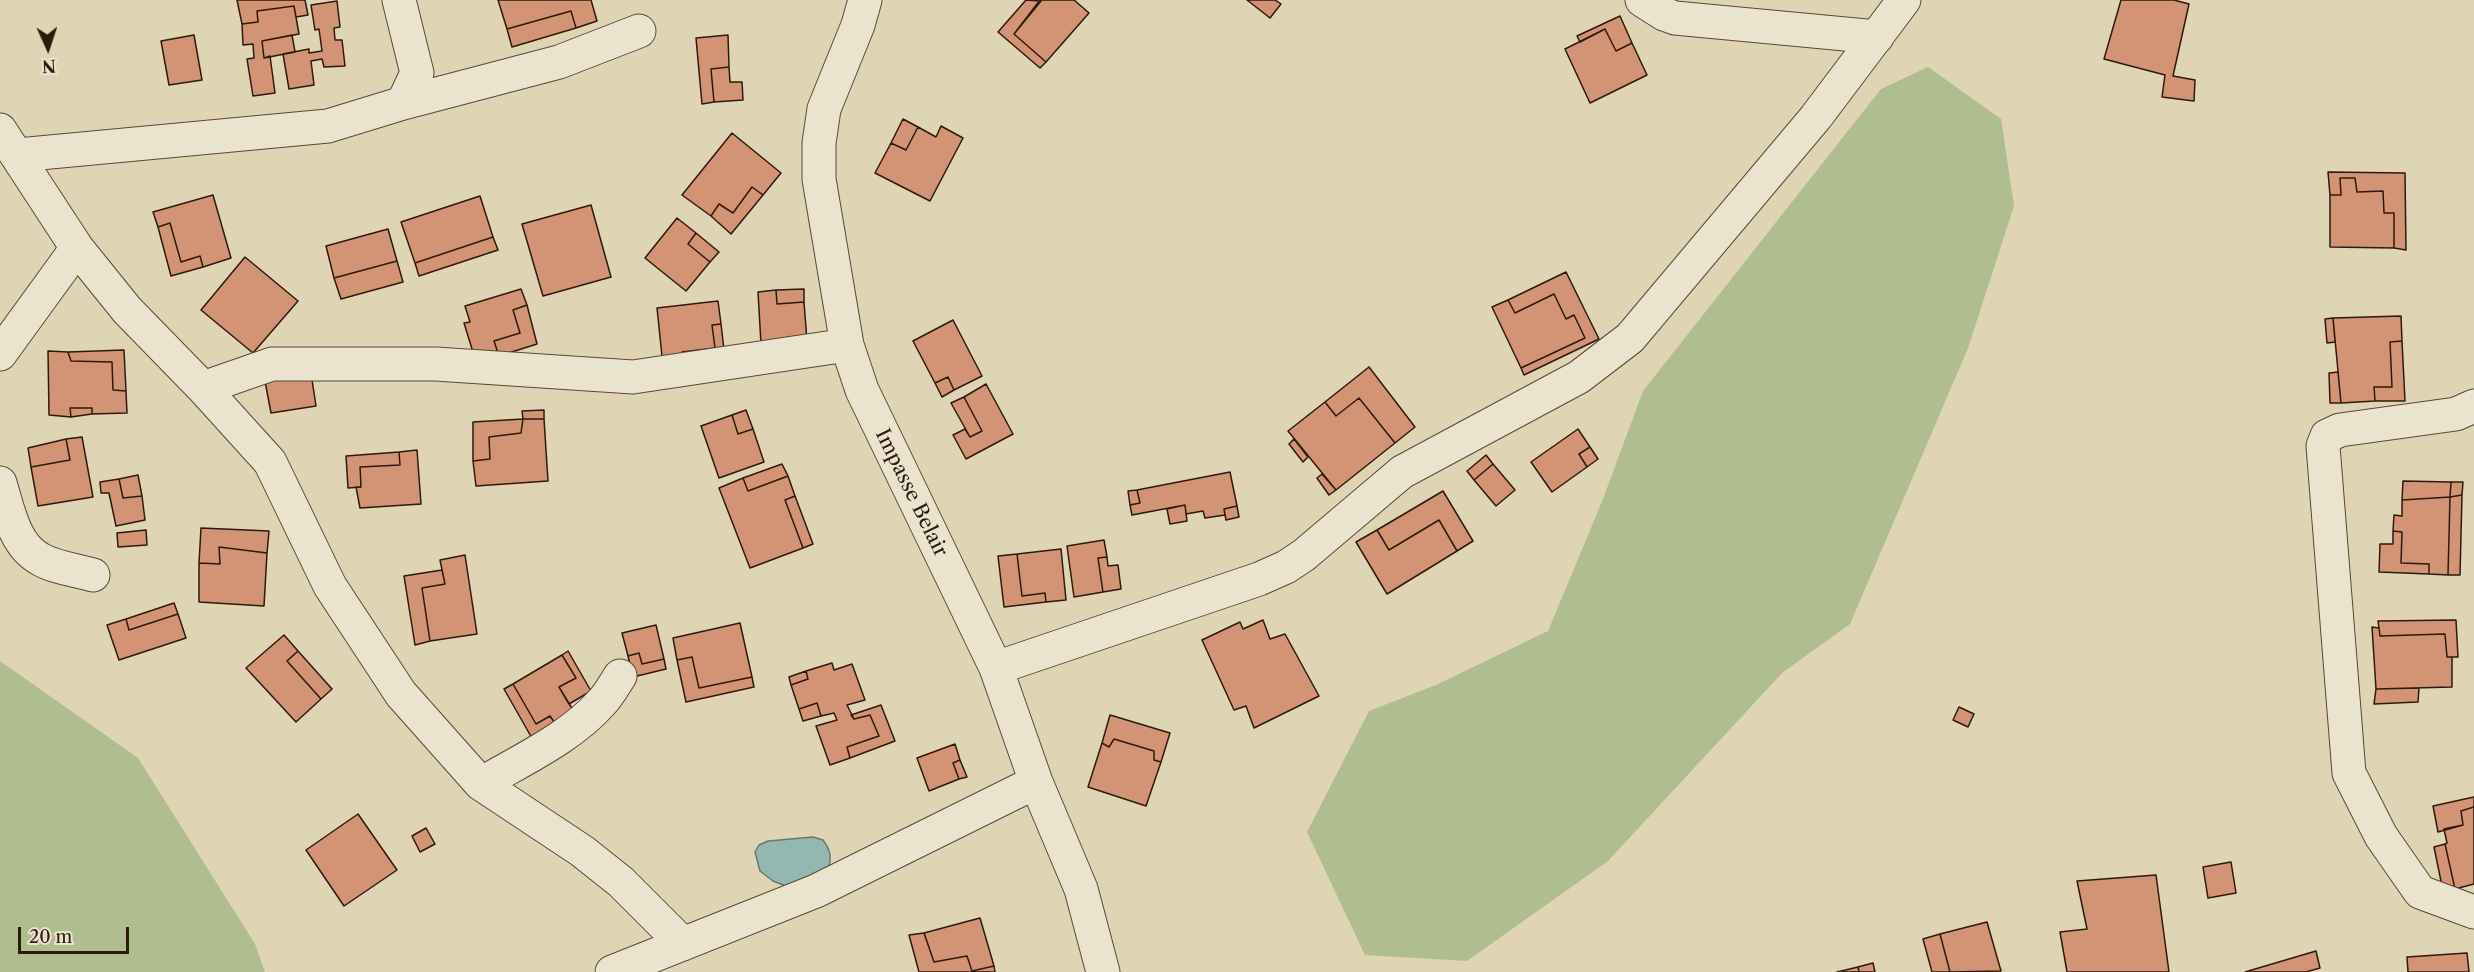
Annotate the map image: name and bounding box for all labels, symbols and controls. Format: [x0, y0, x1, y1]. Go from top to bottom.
north arrow [18, 18, 78, 78]
text: N [41, 56, 56, 76]
street label: Impasse Belair [870, 425, 952, 561]
scale bar [21, 915, 132, 953]
text: 20 m [29, 926, 72, 948]

